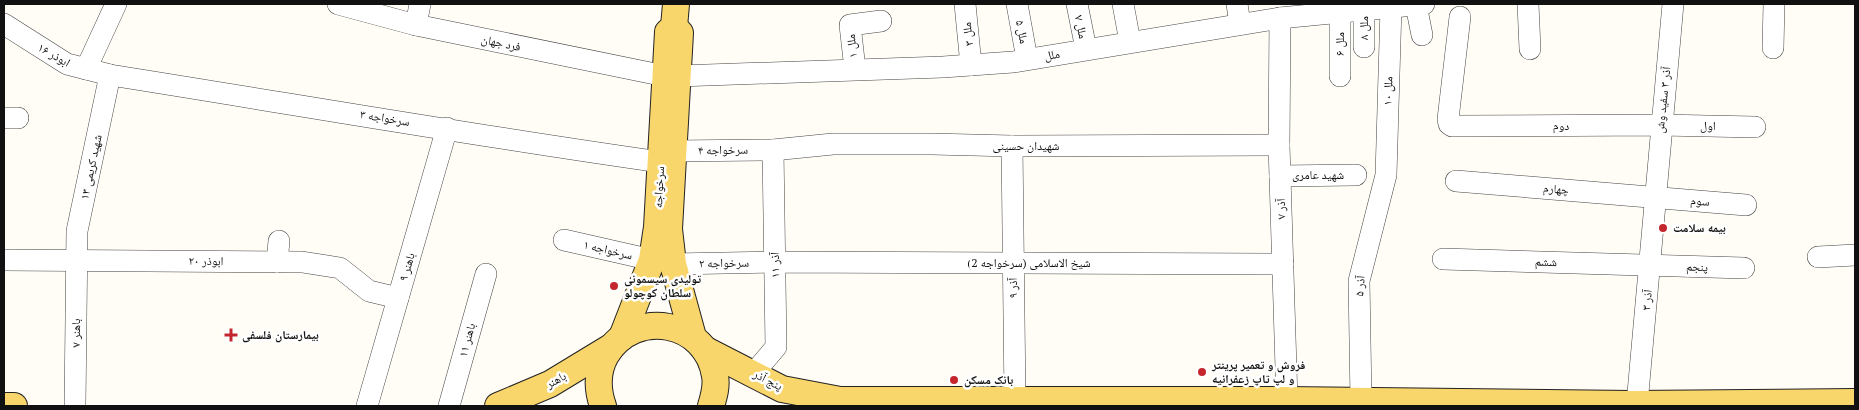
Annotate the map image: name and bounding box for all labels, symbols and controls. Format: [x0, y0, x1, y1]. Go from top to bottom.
street label: ۷ ملل [1072, 14, 1091, 40]
street label: ۸ ملل [1356, 16, 1371, 40]
street label: ملل ۵ [1013, 19, 1032, 45]
street label: ملل ۳ [959, 21, 976, 47]
street label: فرد جهان [480, 31, 522, 54]
street label: ۶ ملل [1332, 32, 1347, 56]
street label: ملل ۱ [843, 33, 860, 59]
street label: ۱۶ ابوذر [35, 39, 73, 70]
street label: ملل [1043, 46, 1061, 63]
street label: آذر ۳ سفید وش [1652, 65, 1674, 134]
street label: ۱۰ ملل [1379, 76, 1396, 106]
street label: سرخواجه ۳ [359, 106, 411, 129]
street label: دوم [1553, 118, 1569, 134]
street label: اول [1700, 118, 1716, 133]
street label: ۱۳ شهید کریمی [76, 133, 105, 201]
street label: شهیدان حسینی [993, 138, 1060, 153]
street label: سرخواجه ۴ [698, 142, 748, 158]
street label: سرخواجه [650, 166, 667, 208]
street label: شهید عامری [1292, 167, 1344, 182]
street label: چهارم [1542, 180, 1570, 198]
street label: سوم [1690, 192, 1710, 210]
street label: آذر ۷ [1273, 197, 1288, 220]
place label: بیمه سلامت [1673, 220, 1726, 235]
marker: بیمه سلامت [1657, 222, 1669, 234]
street label: سرخواجه ۱ [582, 237, 634, 263]
street label: ۹ باهنر [395, 251, 418, 283]
street label: آذر ۱۱ [767, 251, 782, 278]
street label: ابوذر ۲۰ [188, 253, 224, 269]
street label: ششم [1535, 254, 1557, 270]
street label: سرخواجه ۲ [699, 255, 749, 271]
street label: شیخ الاسلامی (سرخواجه 2) [967, 255, 1091, 270]
street label: پنجم [1686, 259, 1709, 275]
place label: تولیدی سیسمونی سلطان کوچولو [624, 271, 702, 301]
street label: آذر ۵ [1351, 274, 1368, 297]
street label: ۹ آذر [1005, 277, 1020, 299]
marker: تولیدی سیسمونی سلطان کوچولو [608, 280, 620, 292]
street label: ۳ آذر [1638, 288, 1655, 311]
street label: باهنر ۷ [68, 318, 83, 348]
street label: باهنر ۱۱ [455, 321, 479, 359]
place label: بیمارستان فلسفی [242, 327, 319, 343]
marker: بیمارستان فلسفی [224, 328, 238, 342]
place label: فروش و تعمیر پرینتر و لپ تاپ زعفرانیه [1211, 357, 1305, 386]
street label: پنج آذر [750, 365, 786, 394]
marker: فروش و تعمیر پرینتر و لپ تاپ زعفرانیه [1196, 366, 1208, 378]
street label: باهنر [542, 368, 569, 392]
place label: بانک مسکن [964, 372, 1013, 388]
marker: بانک مسکن [948, 374, 960, 386]

